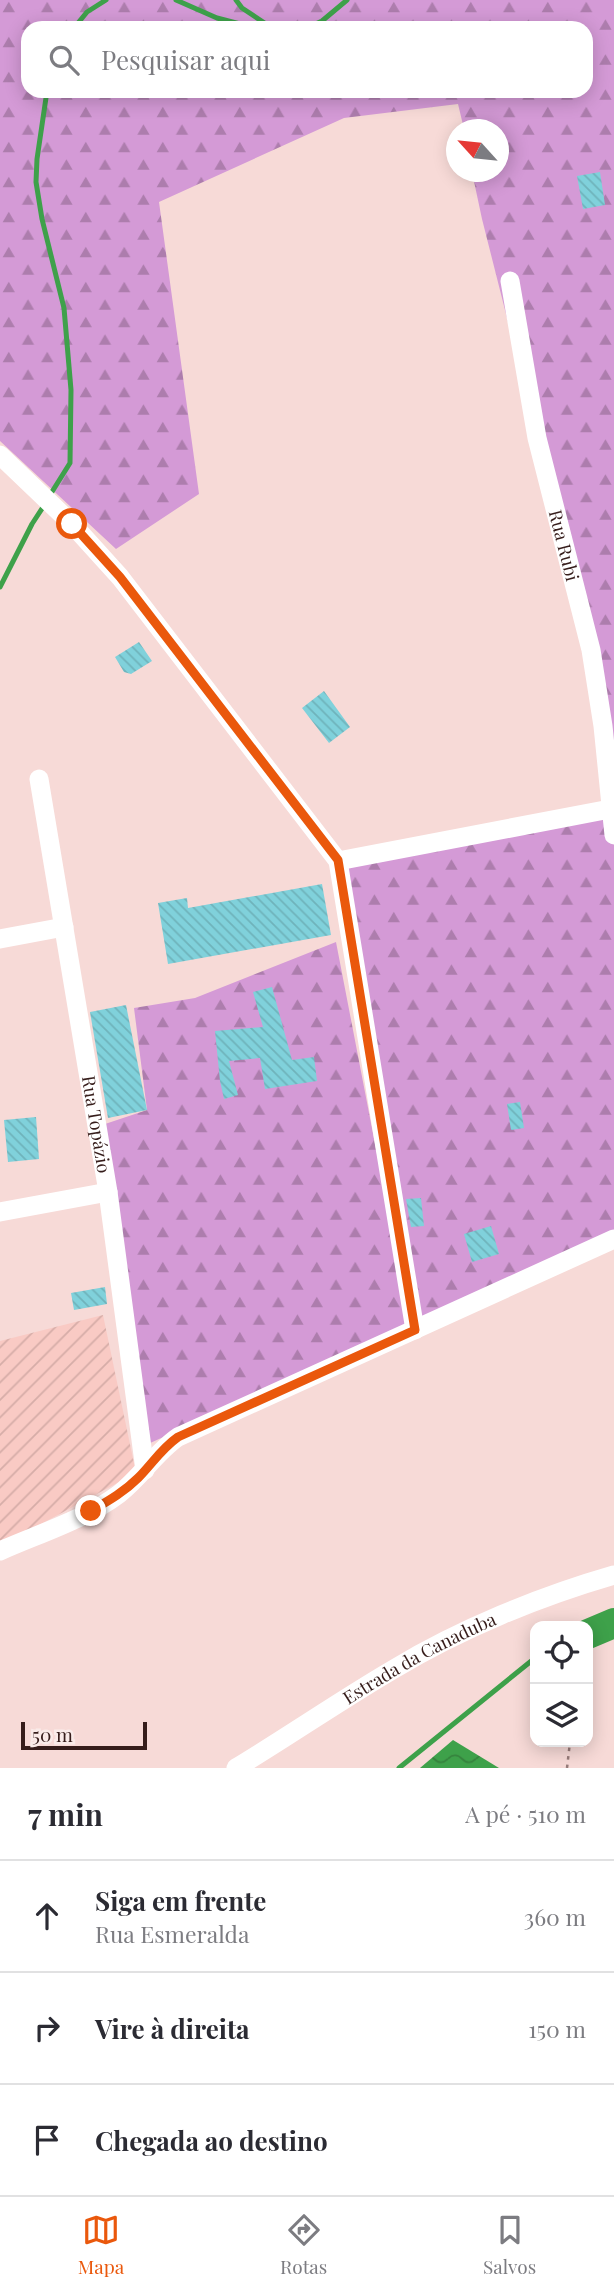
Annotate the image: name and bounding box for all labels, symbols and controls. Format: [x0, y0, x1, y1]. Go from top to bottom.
search box [21, 21, 593, 98]
icon: search [45, 41, 83, 79]
text: Pesquisar aqui [101, 42, 270, 77]
north arrow [446, 119, 509, 182]
street label: Rua Rubi [544, 507, 585, 584]
route start [56, 508, 87, 539]
street label: Rua Topázio [77, 1074, 117, 1175]
route end [75, 1495, 106, 1526]
street label: Estrada da Canaduba [338, 1607, 499, 1709]
map controls [530, 1621, 593, 1747]
button: locate [530, 1621, 593, 1684]
button: layers [530, 1684, 593, 1747]
scale bar [21, 1719, 147, 1751]
text: 50 m [32, 1721, 73, 1747]
text: 7 min [28, 1794, 103, 1834]
text: A pé · 510 m [465, 1798, 586, 1829]
text: Siga em frente [95, 1883, 266, 1918]
icon: ahead [28, 1897, 66, 1935]
text: 360 m [524, 1901, 586, 1932]
text: Rua Esmeralda [95, 1918, 249, 1949]
icon: right [28, 2009, 66, 2047]
text: Vire à direita [95, 2011, 250, 2046]
text: 150 m [528, 2013, 586, 2044]
icon: arrive [28, 2121, 66, 2159]
text: Chegada ao destino [95, 2123, 328, 2158]
tab: Mapa [78, 2211, 124, 2279]
tab: Rotas [280, 2211, 327, 2279]
tab: Salvos [483, 2211, 536, 2279]

